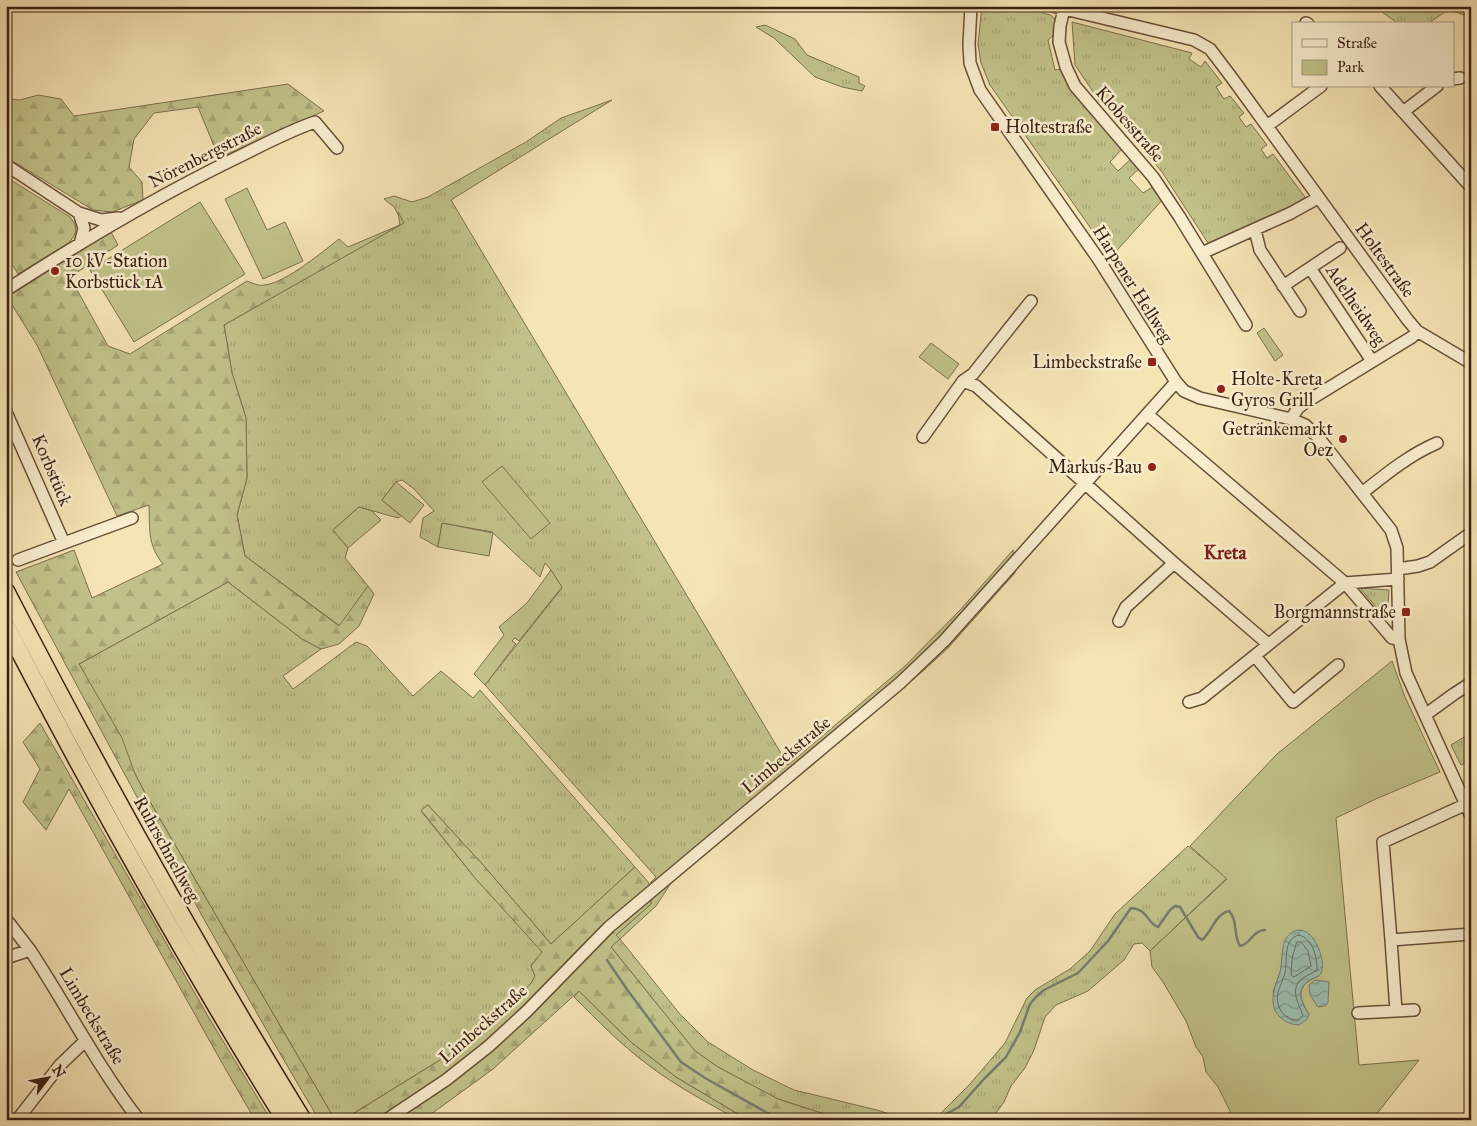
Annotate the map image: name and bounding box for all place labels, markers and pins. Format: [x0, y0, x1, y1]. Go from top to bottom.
place label: Holtestraße [1005, 116, 1092, 138]
marker: Holtestraße [989, 121, 1001, 133]
place label: 10 kV-Station Korbstück 1A [65, 250, 168, 293]
marker: 10 kV-Station Korbstück 1A [49, 265, 61, 277]
place label: Limbeckstraße [1032, 351, 1142, 373]
marker: Limbeckstraße [1146, 356, 1158, 368]
place label: Holte-Kreta Gyros Grill [1231, 368, 1323, 411]
marker: Holte-Kreta Gyros Grill [1215, 383, 1227, 395]
place label: Getränkemarkt Oez [1222, 418, 1334, 461]
marker: Getränkemarkt Oez [1337, 433, 1349, 445]
place label: Markus-Bau [1048, 456, 1142, 478]
marker: Markus-Bau [1146, 461, 1158, 473]
place label: Borgmannstraße [1273, 601, 1396, 624]
marker: Borgmannstraße [1400, 606, 1412, 618]

